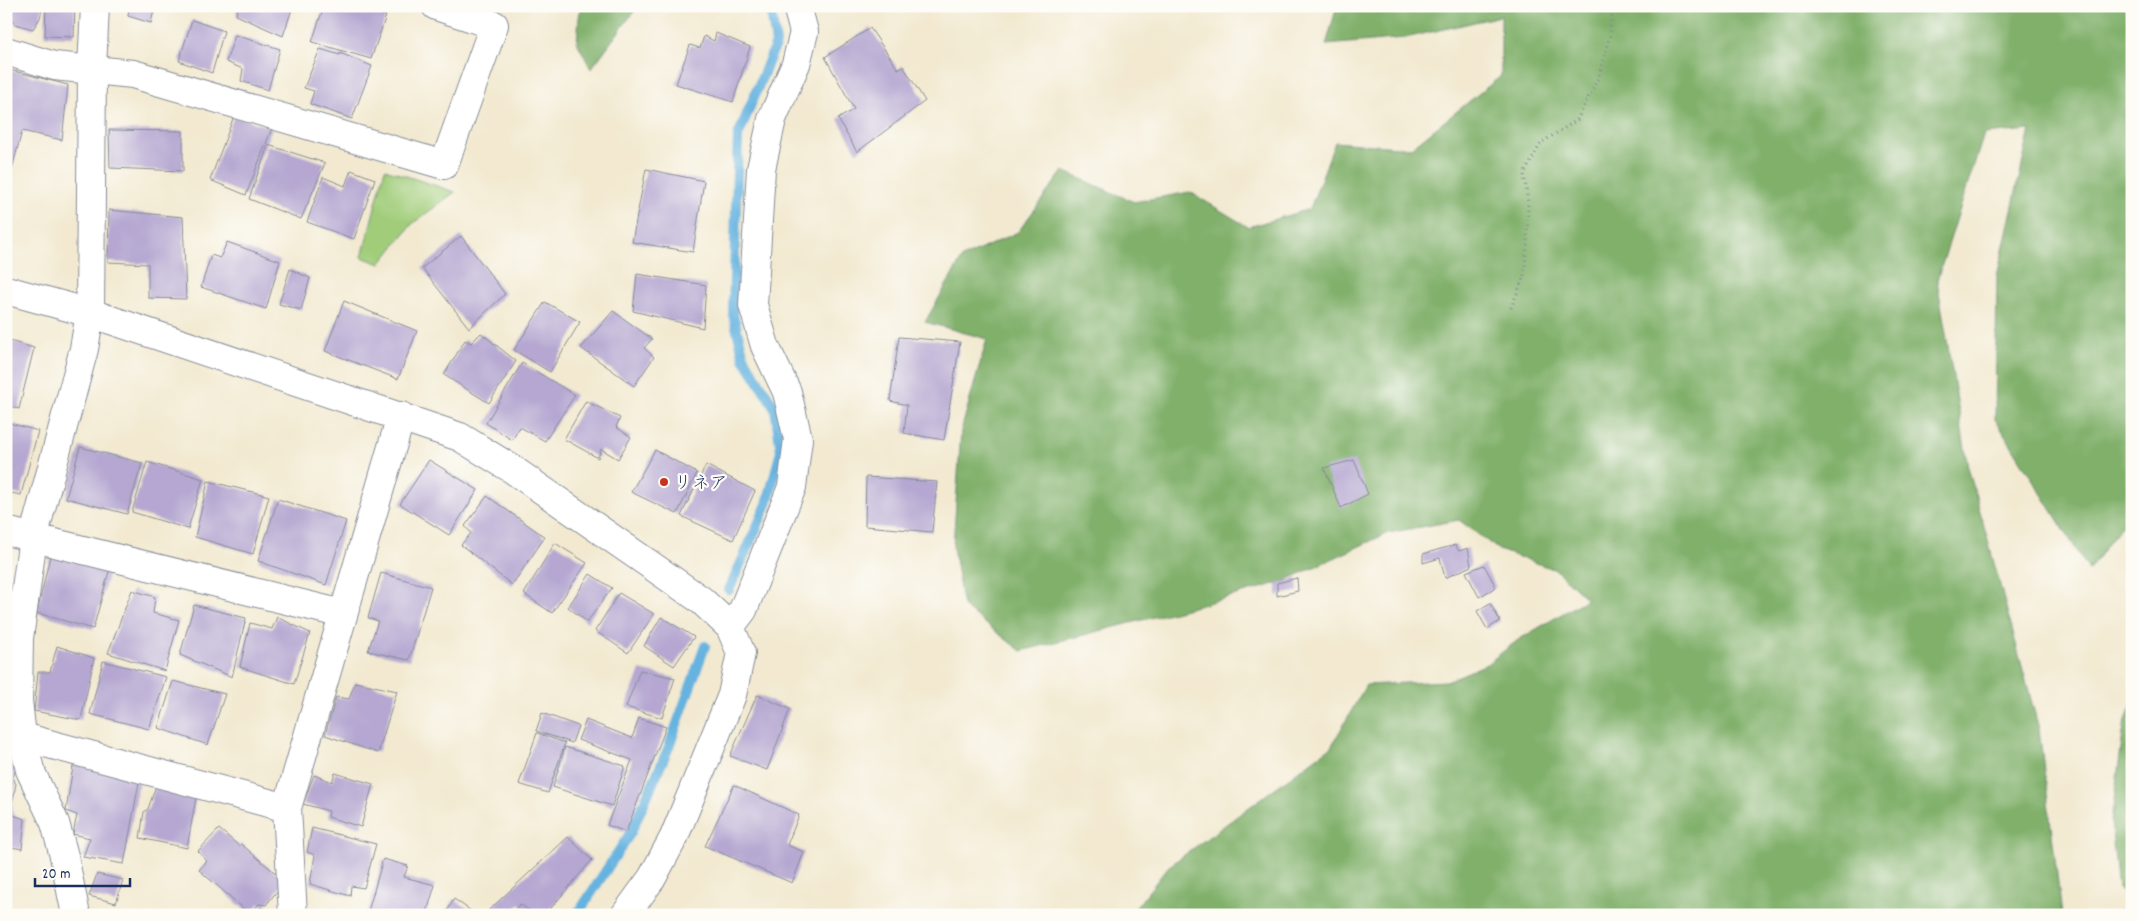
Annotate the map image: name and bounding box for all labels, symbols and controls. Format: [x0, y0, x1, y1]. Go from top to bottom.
place label: リネア [674, 472, 728, 497]
marker: リネア [658, 476, 670, 488]
scale bar [35, 856, 130, 888]
text: 20 m [42, 864, 70, 886]

